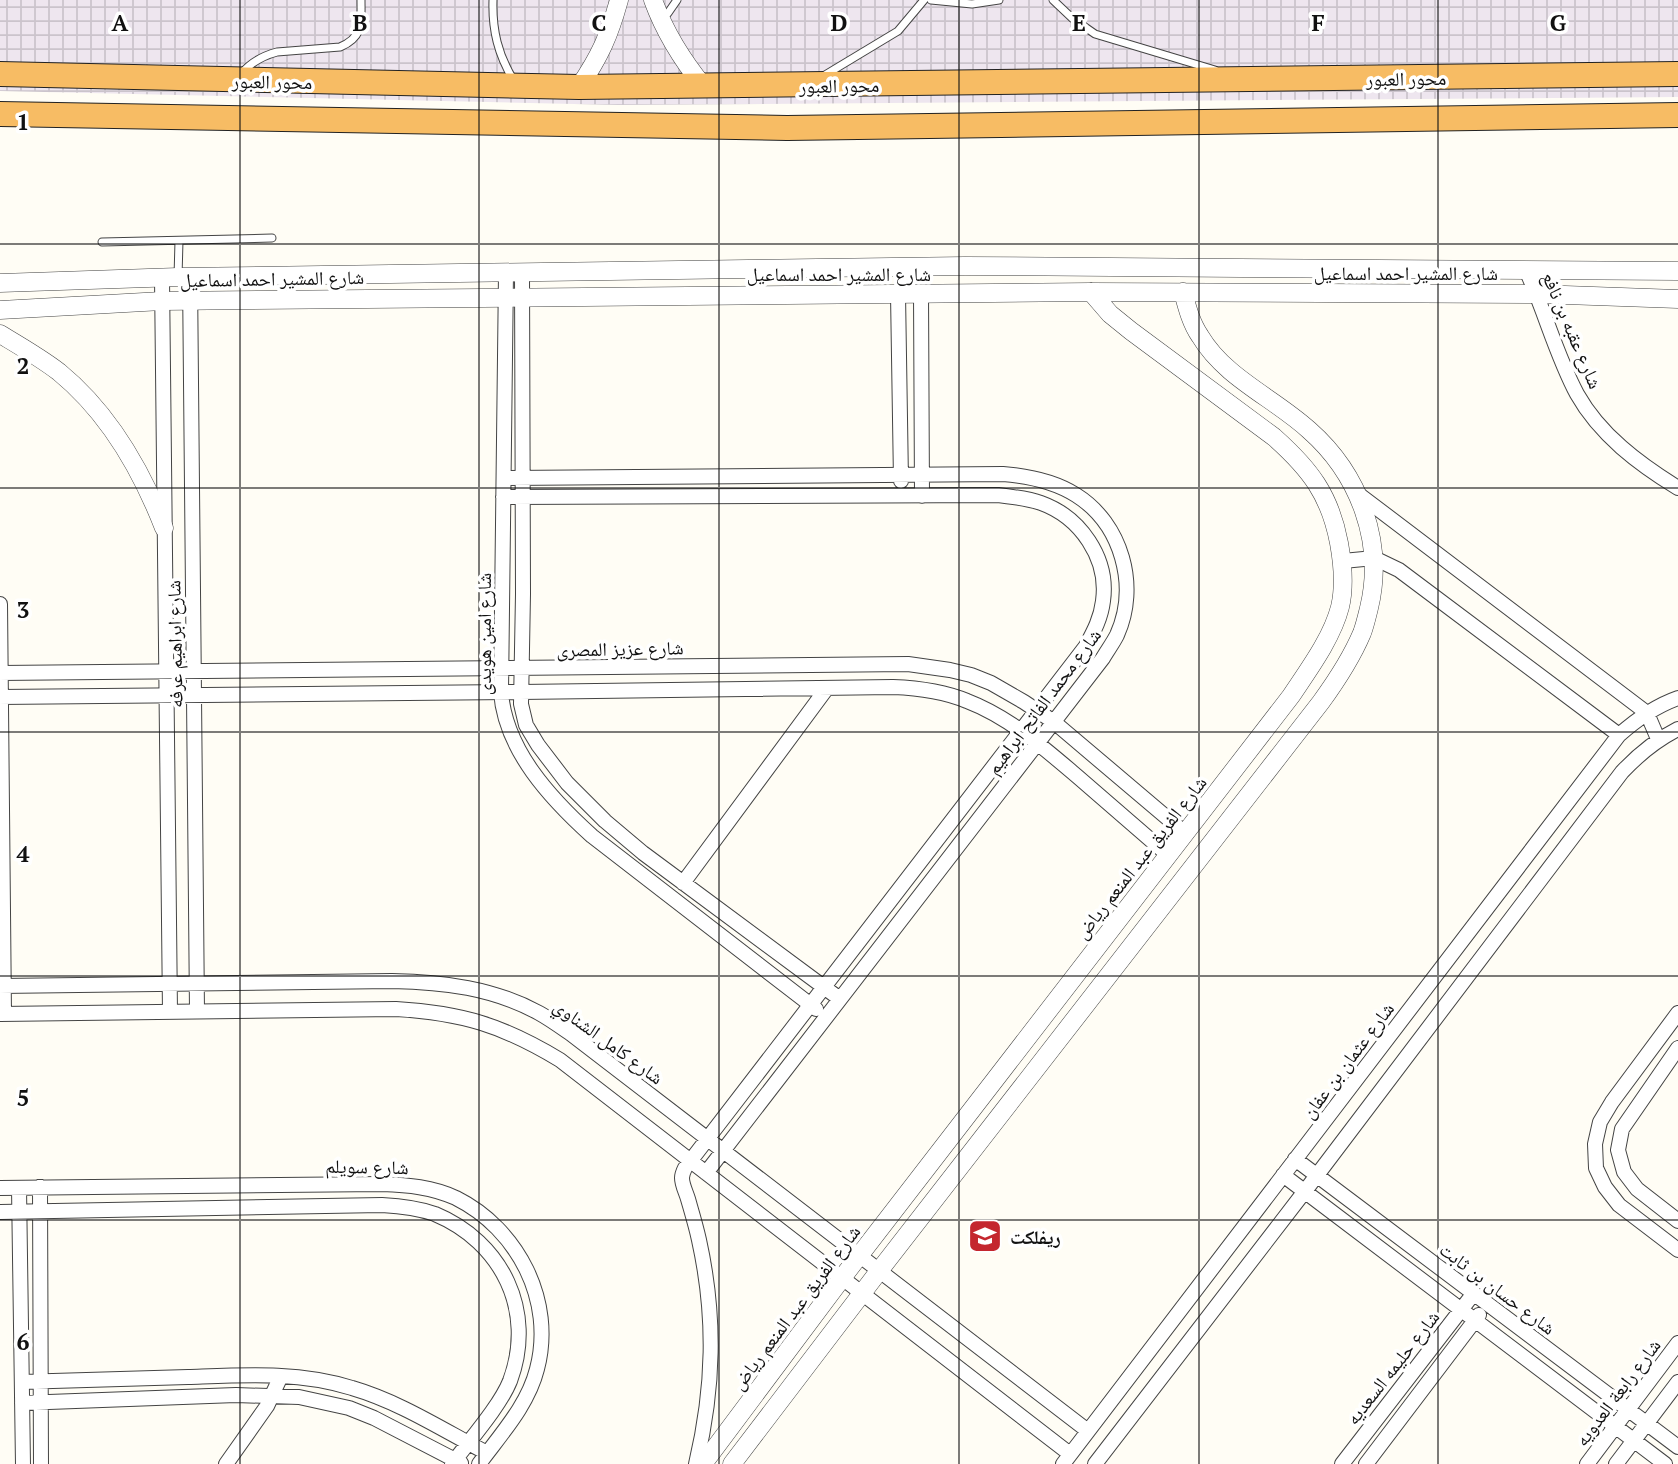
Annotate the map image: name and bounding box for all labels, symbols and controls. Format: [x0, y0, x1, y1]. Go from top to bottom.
text: A [112, 7, 129, 38]
text: B [353, 7, 368, 38]
text: C [592, 7, 607, 38]
text: D [831, 7, 848, 38]
text: E [1072, 7, 1086, 38]
text: F [1311, 7, 1325, 38]
text: G [1550, 7, 1567, 38]
street label: محور العبور [1365, 65, 1446, 91]
street label: محور العبور [231, 68, 312, 94]
street label: محور العبور [798, 72, 879, 98]
text: 1 [17, 106, 30, 137]
street label: شارع المشير احمد اسماعيل [1314, 260, 1498, 285]
street label: شارع المشير احمد اسماعيل [747, 261, 931, 286]
street label: شارع المشير احمد اسماعيل [180, 264, 364, 292]
street label: شارع عقبه بن نافع [1536, 268, 1609, 393]
text: 2 [17, 350, 30, 381]
street label: شارع امين هويدى [471, 573, 496, 695]
street label: شارع ابراهيم عرفه [160, 580, 189, 708]
text: 3 [17, 594, 30, 625]
street label: شارع محمد الفاتح ابراهيم [980, 623, 1107, 780]
street label: شارع عزيز المصرى [556, 634, 684, 662]
street label: شارع الفريق عبد المنعم رياض [1068, 770, 1212, 944]
text: 4 [17, 838, 30, 869]
street label: شارع كامل الشناوي [547, 993, 669, 1092]
street label: شارع عثمان بن عفان [1295, 997, 1399, 1123]
text: 5 [17, 1082, 30, 1113]
street label: شارع سويلم [325, 1153, 409, 1180]
school or university icon: ريفلكت [966, 1217, 1004, 1255]
street label: شارع الفريق عبد المنعم رياض [725, 1219, 866, 1395]
place label: ريفلكت [1010, 1224, 1061, 1249]
street label: شارع حسان بن ثابت [1435, 1236, 1561, 1340]
street label: شارع حليمه السعديه [1340, 1305, 1444, 1429]
text: 6 [17, 1326, 30, 1357]
street label: شارع رابعة العدويه [1568, 1333, 1666, 1451]

